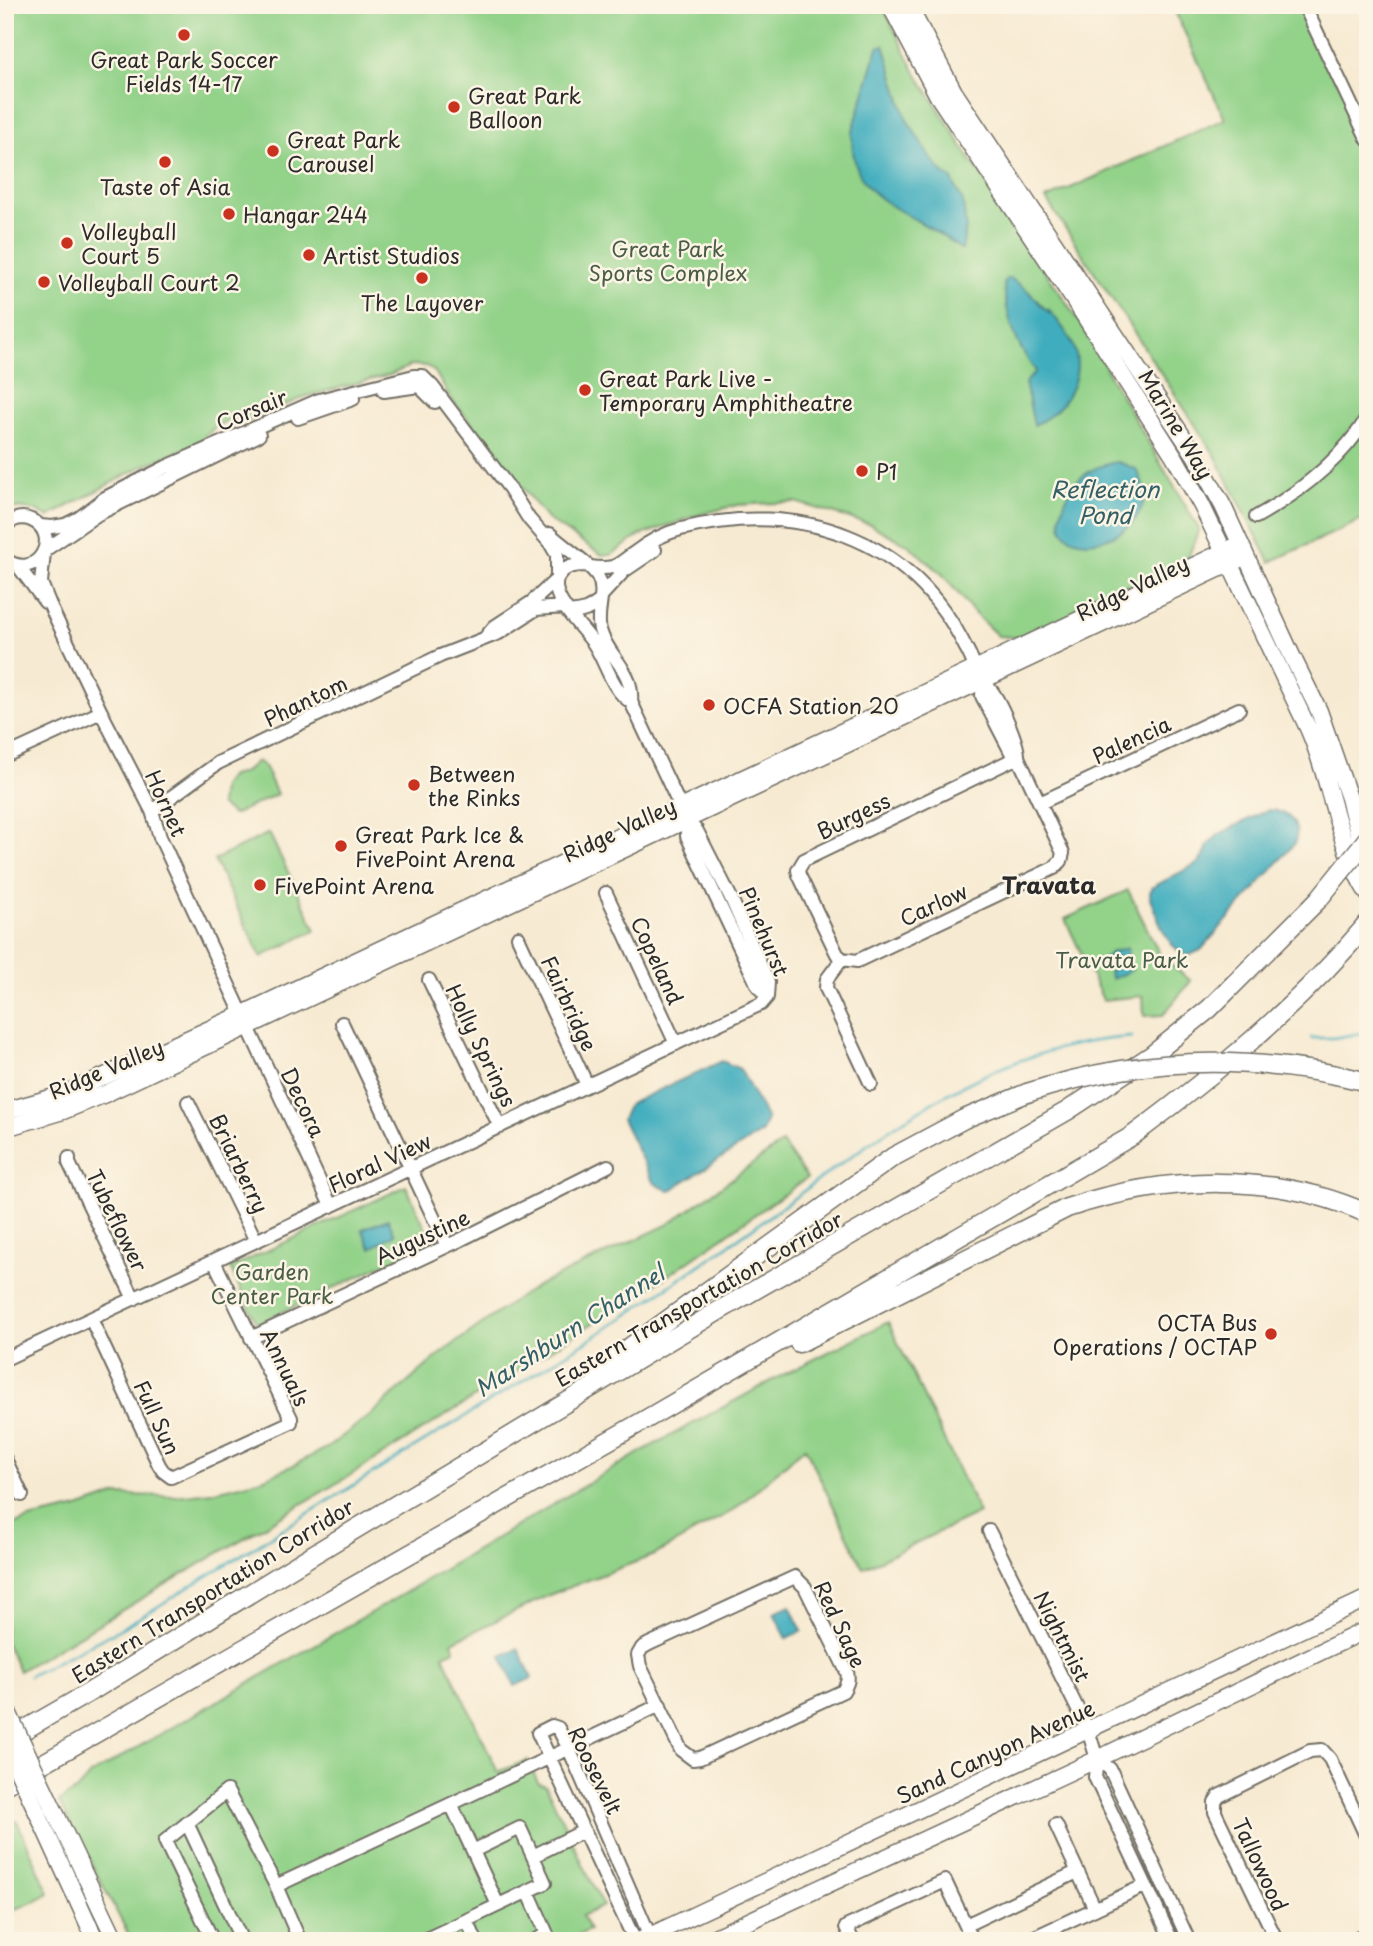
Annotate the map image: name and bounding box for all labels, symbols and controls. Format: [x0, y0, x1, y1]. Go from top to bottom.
marker: Great Park Soccer Fields 14-17 [176, 27, 192, 43]
place label: Great Park Soccer Fields 14-17 [90, 43, 278, 99]
place label: Great Park Balloon [468, 79, 582, 135]
marker: Great Park Balloon [446, 99, 462, 115]
place label: Great Park Carousel [287, 123, 401, 179]
marker: Great Park Carousel [265, 143, 281, 159]
marker: Taste of Asia [157, 154, 173, 170]
place label: Taste of Asia [100, 170, 231, 202]
place label: Hangar 244 [243, 198, 368, 230]
marker: Hangar 244 [221, 206, 237, 222]
place label: Volleyball Court 5 [81, 215, 177, 271]
park label: Great Park Sports Complex [589, 232, 747, 288]
marker: Volleyball Court 5 [59, 235, 75, 251]
place label: Artist Studios [323, 239, 460, 271]
marker: Artist Studios [301, 247, 317, 263]
place label: Volleyball Court 2 [58, 266, 240, 298]
marker: The Layover [414, 270, 430, 286]
marker: Volleyball Court 2 [36, 274, 52, 290]
place label: The Layover [361, 286, 484, 318]
place label: Great Park Live - Temporary Amphitheatre [599, 362, 853, 418]
street label: Marine Way [1132, 363, 1222, 485]
street label: Corsair [211, 380, 292, 438]
marker: Great Park Live - Temporary Amphitheatre [577, 382, 593, 398]
place label: P1 [876, 455, 897, 487]
marker: P1 [854, 463, 870, 479]
water label: Reflection Pond [1051, 471, 1160, 532]
street label: Ridge Valley [1070, 546, 1194, 628]
street label: Phantom [258, 666, 352, 734]
place label: OCFA Station 20 [723, 689, 899, 721]
marker: OCFA Station 20 [701, 697, 717, 713]
street label: Palencia [1086, 707, 1176, 771]
place label: Between the Rinks [428, 757, 520, 813]
street label: Hornet [138, 765, 196, 841]
marker: Between the Rinks [406, 777, 422, 793]
street label: Burgess [811, 783, 895, 847]
street label: Ridge Valley [557, 789, 681, 869]
place label: Great Park Ice & FivePoint Arena [355, 818, 524, 874]
marker: Great Park Ice & FivePoint Arena [333, 838, 349, 854]
district label: Travata [1002, 867, 1096, 902]
place label: FivePoint Arena [274, 869, 434, 901]
street label: Carlow [894, 874, 972, 934]
marker: FivePoint Arena [252, 877, 268, 893]
street label: Pinehurst [732, 881, 798, 981]
street label: Copeland [624, 911, 692, 1010]
park label: Travata Park [1055, 943, 1189, 975]
street label: Fairbridge [534, 950, 606, 1056]
street label: Holly Springs [438, 978, 526, 1112]
street label: Ridge Valley [44, 1029, 168, 1107]
street label: Decora [274, 1062, 334, 1143]
street label: Briarberry [202, 1108, 278, 1218]
street label: Floral View [322, 1124, 436, 1200]
street label: Tubeflower [80, 1164, 157, 1277]
street label: Augustine [369, 1200, 475, 1272]
street label: Eastern Transportation Corridor [548, 1202, 848, 1394]
water label: Marshburn Channel [467, 1253, 674, 1405]
park label: Garden Center Park [211, 1255, 334, 1311]
place label: OCTA Bus Operations / OCTAP [1053, 1306, 1257, 1362]
street label: Annuals [253, 1322, 319, 1412]
marker: OCTA Bus Operations / OCTAP [1263, 1326, 1279, 1342]
street label: Full Sun [127, 1374, 189, 1460]
street label: Eastern Transportation Corridor [65, 1489, 360, 1690]
street label: Red Sage [807, 1575, 875, 1673]
street label: Nightmist [1026, 1585, 1100, 1687]
street label: Sand Canyon Avenue [890, 1691, 1100, 1811]
street label: Roosevelt [561, 1720, 631, 1820]
street label: Tallowood [1225, 1812, 1297, 1916]

